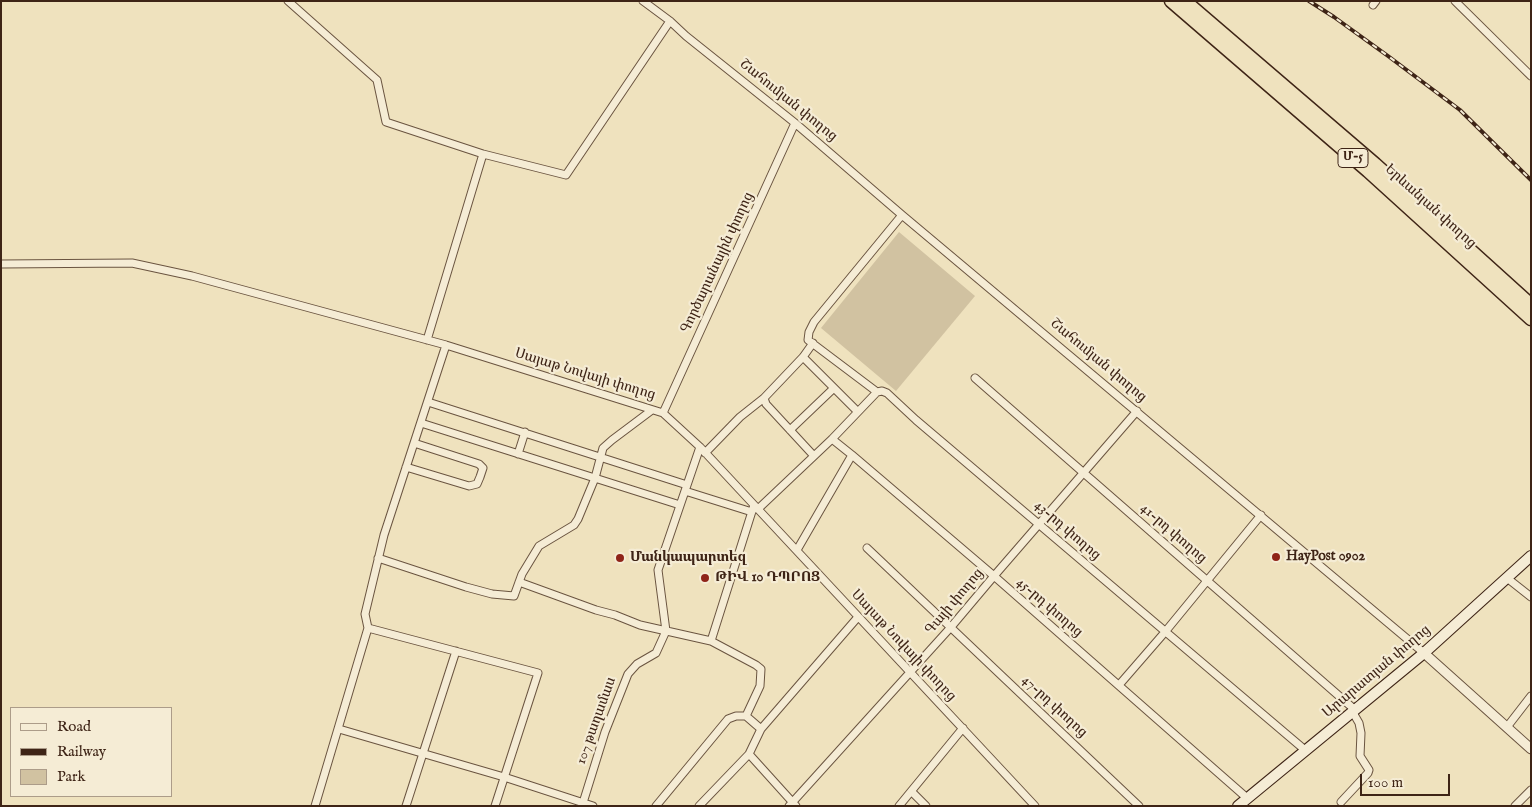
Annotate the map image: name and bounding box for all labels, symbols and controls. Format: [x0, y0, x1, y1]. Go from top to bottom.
street label: Շահումյան փողոց [736, 57, 840, 145]
road number: Մ-5 [1338, 148, 1368, 168]
street label: Երևանյան փողոց [1381, 161, 1479, 253]
street label: Գործարանային փողոց [678, 190, 758, 336]
street label: Շահումյան փողոց [1046, 316, 1150, 406]
street label: Սայաթ Նովայի փողոց [513, 346, 657, 404]
street label: 43-րդ փողոց [1030, 498, 1104, 564]
street label: 41-րդ փողոց [1136, 501, 1210, 567]
place label: HayPost 0902 [1286, 549, 1365, 565]
place label: Մանկապարտեզ [630, 550, 746, 566]
marker: HayPost 0902 [1270, 551, 1282, 563]
marker: Մանկապարտեզ [614, 552, 626, 564]
street label: Գայի փողոց [922, 565, 988, 639]
place label: ԹԻՎ 10 ԴՊՐՈՑ [715, 570, 820, 586]
marker: ԹԻՎ 10 ԴՊՐՈՑ [699, 572, 711, 584]
street label: 45-րդ փողոց [1012, 575, 1086, 641]
street label: Սայաթ Նովայի փողոց [847, 587, 959, 705]
street label: Արարատյան փողոց [1320, 622, 1434, 722]
street label: 47-րդ փողոց [1018, 672, 1090, 742]
street label: 107 թաղամաս [573, 675, 621, 767]
legend [10, 707, 172, 797]
text: Road [57, 717, 91, 736]
text: Railway [57, 742, 106, 761]
scale bar [1362, 764, 1452, 796]
text: Park [57, 767, 86, 786]
text: 100 m [1368, 773, 1403, 792]

